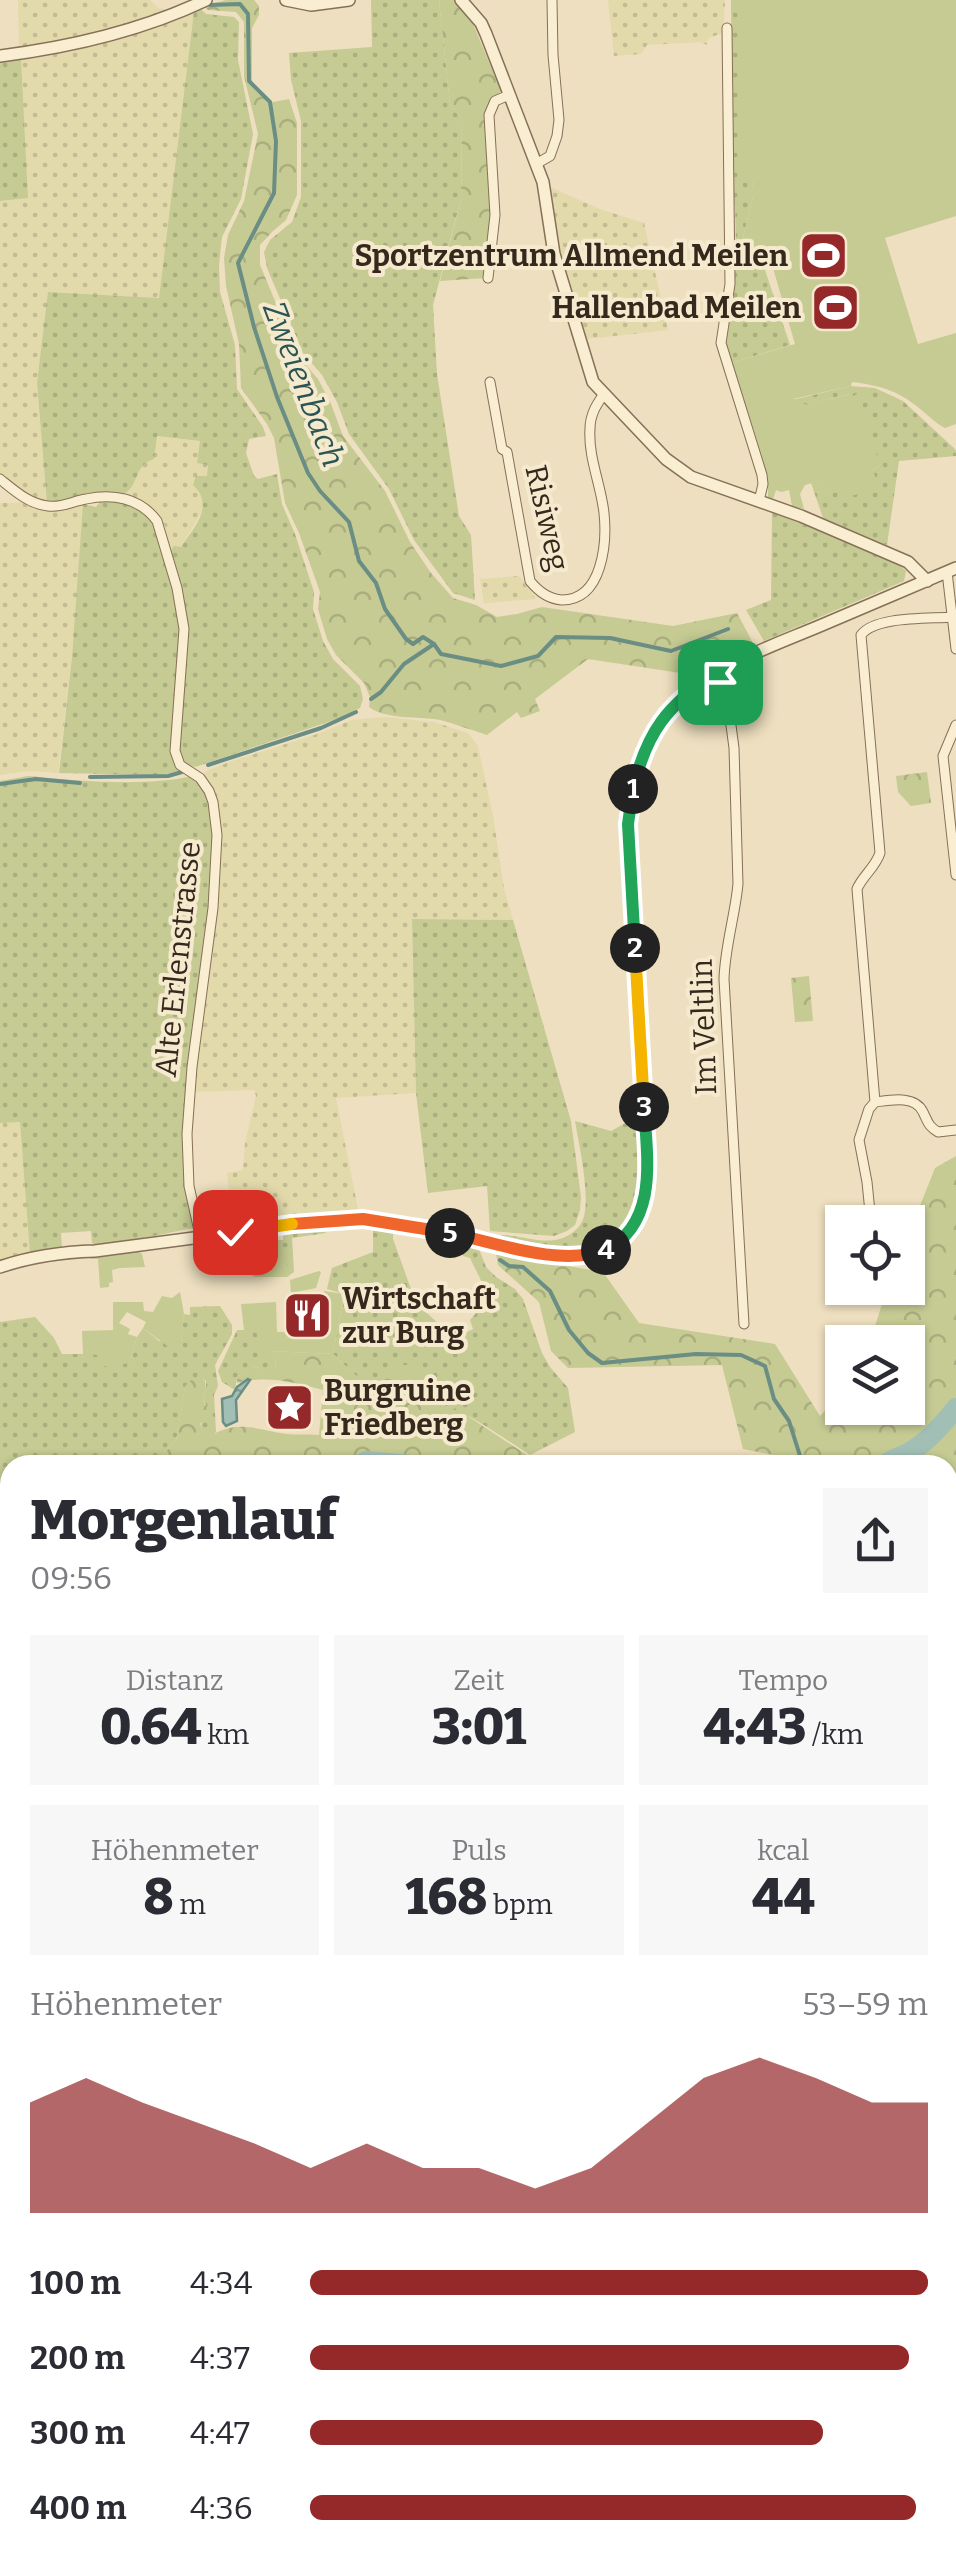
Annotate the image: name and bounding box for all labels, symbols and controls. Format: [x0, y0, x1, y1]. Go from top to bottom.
sports icon: Sportzentrum Allmend Meilen [797, 230, 849, 282]
place label: Sportzentrum Allmend Meilen [354, 238, 789, 274]
sports icon: Hallenbad Meilen [810, 282, 862, 334]
place label: Hallenbad Meilen [552, 290, 802, 326]
water label: Zweienbach [255, 296, 353, 472]
street label: Risiweg [517, 462, 577, 574]
pin [678, 640, 763, 725]
icon: arrive [693, 655, 748, 710]
pin: 1 [608, 764, 658, 814]
text: 1 [627, 772, 639, 805]
street label: Alte Erlenstrasse [148, 840, 208, 1078]
pin: 2 [610, 923, 660, 973]
text: 2 [627, 931, 643, 964]
street label: Im Veltlin [684, 958, 724, 1096]
pin: 3 [619, 1082, 669, 1132]
text: 3 [636, 1090, 652, 1123]
pin [193, 1190, 278, 1275]
icon: check [208, 1205, 263, 1260]
map controls [825, 1205, 925, 1425]
button: locate [825, 1205, 925, 1305]
pin: 5 [425, 1208, 475, 1258]
text: 5 [442, 1216, 458, 1249]
pin: 4 [581, 1225, 631, 1275]
text: 4 [597, 1233, 615, 1266]
place label: Wirtschaft zur Burg [342, 1281, 496, 1351]
restaurant icon: Wirtschaft zur Burg [281, 1290, 333, 1342]
button: layers [825, 1325, 925, 1425]
place label: Burgruine Friedberg [324, 1373, 471, 1443]
place icon: Burgruine Friedberg [263, 1382, 315, 1434]
text: Morgenlauf [30, 1488, 337, 1554]
button: share [823, 1488, 928, 1593]
text: 09:56 [30, 1559, 112, 1597]
text: Distanz [126, 1664, 224, 1697]
text: Zeit [454, 1664, 504, 1697]
text: Tempo [738, 1664, 828, 1697]
text: 0.64 [100, 1697, 202, 1757]
text: 3:01 [432, 1697, 526, 1757]
text: 4:43 [703, 1697, 806, 1757]
text: km [202, 1718, 249, 1751]
text: /km [806, 1718, 863, 1751]
text: Höhenmeter [91, 1834, 259, 1867]
text: Puls [451, 1834, 507, 1867]
text: kcal [757, 1834, 809, 1867]
text: 8 [143, 1867, 174, 1927]
text: 168 [405, 1867, 487, 1927]
text: 44 [752, 1867, 815, 1927]
text: m [174, 1888, 206, 1921]
text: bpm [487, 1888, 553, 1921]
text: Höhenmeter [30, 1985, 222, 2023]
text: 53–59 m [802, 1985, 928, 2023]
text: 100 m [30, 2264, 121, 2302]
text: 4:34 [190, 2264, 252, 2302]
text: 200 m [30, 2339, 125, 2377]
text: 4:37 [190, 2339, 250, 2377]
text: 300 m [30, 2414, 125, 2452]
text: 4:47 [190, 2414, 250, 2452]
text: 400 m [30, 2489, 126, 2527]
text: 4:36 [190, 2489, 252, 2527]

